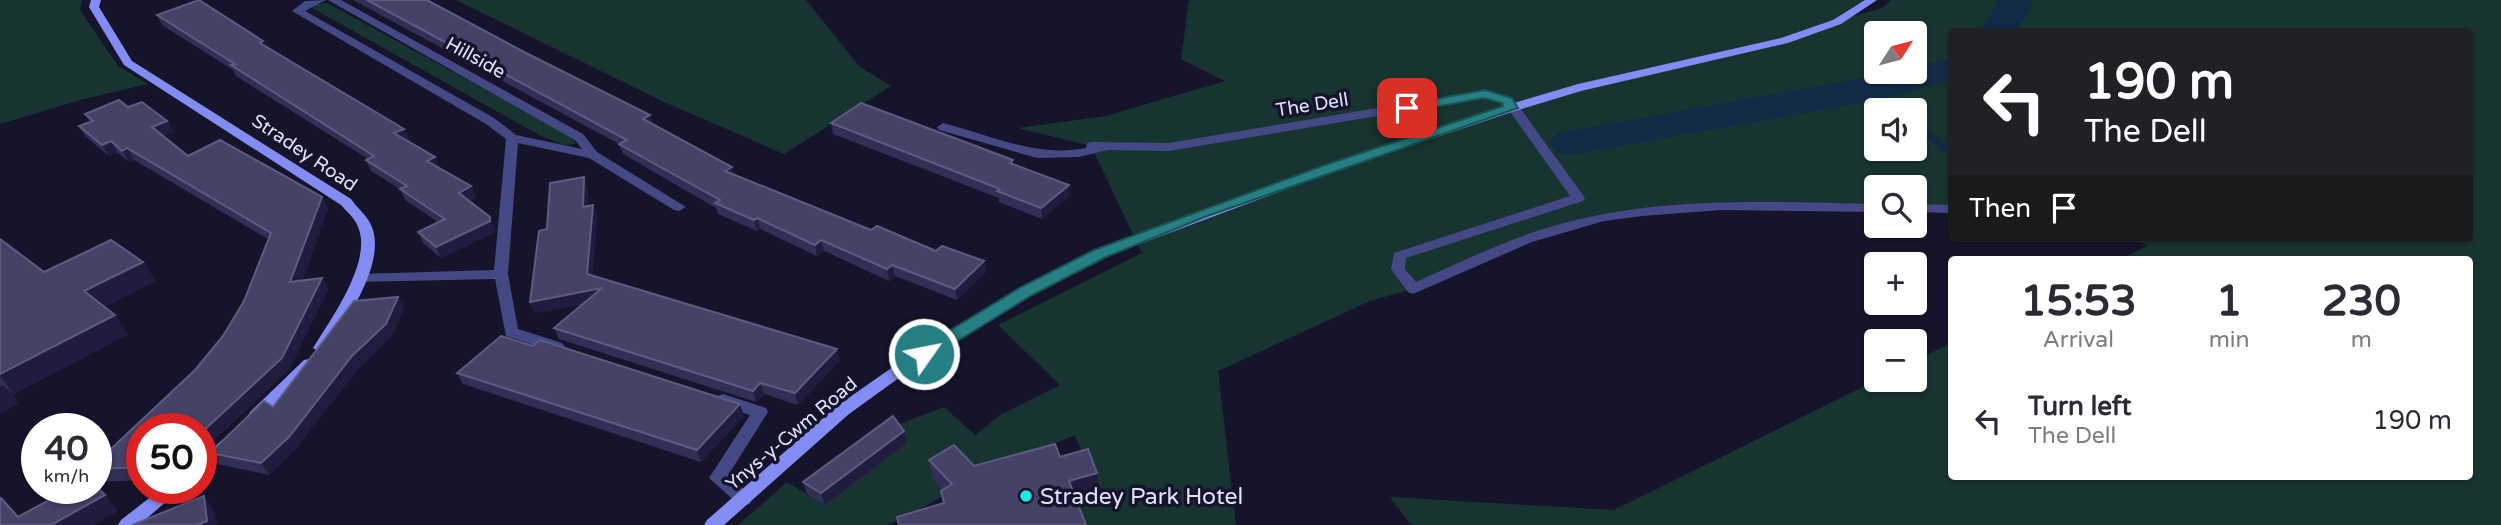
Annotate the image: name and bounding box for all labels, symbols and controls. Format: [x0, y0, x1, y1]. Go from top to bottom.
north arrow [1864, 21, 1927, 84]
map controls [1864, 21, 1927, 392]
street label: Hillside [442, 33, 509, 83]
text: 190 m [2084, 53, 2234, 112]
icon: left [1969, 56, 2060, 147]
pin [1377, 78, 1437, 138]
street label: The Dell [1274, 88, 1350, 122]
icon: arrive [1388, 89, 1426, 127]
button: sound [1864, 98, 1927, 161]
street label: Stradey Road [248, 110, 361, 196]
text: The Dell [2084, 113, 2207, 151]
button: search [1864, 175, 1927, 238]
icon: arrive [2045, 189, 2083, 227]
text: Then [1969, 193, 2031, 224]
button: + [1864, 252, 1927, 315]
text: 15:53 [2020, 276, 2137, 327]
text: 1 [2216, 276, 2242, 327]
text: 230 [2322, 276, 2401, 327]
position arrow [887, 317, 961, 391]
text: Arrival [2043, 326, 2114, 354]
text: min [2209, 326, 2250, 354]
text: m [2351, 326, 2372, 354]
button: − [1864, 329, 1927, 392]
street label: Ynys-y-Cwm Road [722, 373, 862, 495]
text: Turn left [2028, 391, 2131, 422]
icon: left [1969, 402, 2007, 440]
text: 190 m [2372, 405, 2452, 436]
speed limit sign: 50 [126, 413, 217, 504]
text: The Dell [2028, 422, 2116, 450]
text: 40 [45, 428, 88, 470]
text: km/h [44, 465, 89, 487]
place label: Stradey Park Hotel [1040, 483, 1243, 511]
marker: Stradey Park Hotel [1018, 488, 1034, 504]

